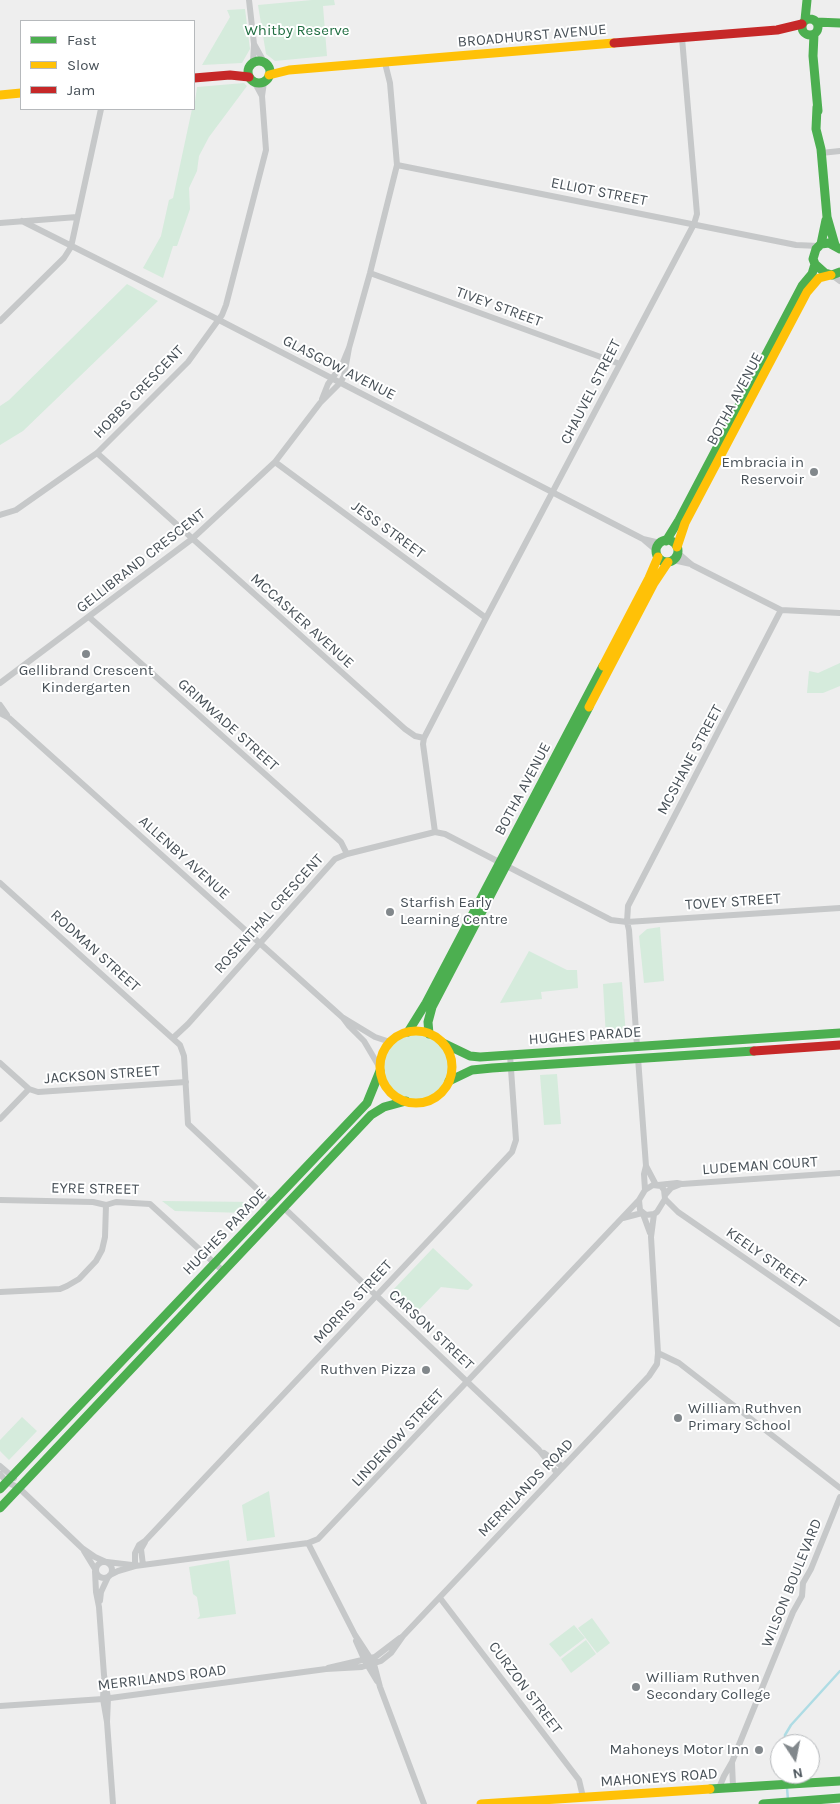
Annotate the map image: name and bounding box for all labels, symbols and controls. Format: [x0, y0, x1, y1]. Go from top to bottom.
legend [20, 20, 195, 110]
street label: BROADHURST AVENUE [457, 21, 607, 51]
park label: Whitby Reserve [244, 22, 350, 40]
text: Fast [67, 31, 96, 49]
text: Slow [67, 56, 99, 74]
text: Jam [67, 81, 95, 99]
street label: ELLIOT STREET [549, 174, 649, 210]
street label: TIVEY STREET [453, 283, 545, 331]
street label: GLASGOW AVENUE [280, 332, 398, 404]
street label: CHAUVEL STREET [557, 337, 625, 447]
street label: HOBBS CRESCENT [90, 342, 188, 442]
street label: BOTHA AVENUE [703, 350, 767, 448]
place label: Embracia in Reservoir [721, 454, 804, 489]
marker: Embracia in Reservoir [808, 466, 820, 478]
street label: JESS STREET [348, 497, 428, 563]
street label: GELLIBRAND CRESCENT [73, 505, 209, 617]
street label: MCCASKER AVENUE [247, 570, 357, 672]
marker: Gellibrand Crescent Kindergarten [80, 648, 92, 660]
place label: Gellibrand Crescent Kindergarten [19, 662, 153, 697]
street label: GRIMWADE STREET [174, 675, 282, 775]
street label: MCSHANE STREET [653, 702, 727, 818]
street label: BOTHA AVENUE [491, 740, 555, 838]
street label: ALLENBY AVENUE [135, 813, 233, 903]
street label: ROSENTHAL CRESCENT [211, 851, 327, 977]
street label: TOVEY STREET [685, 890, 781, 914]
place label: Starfish Early Learning Centre [400, 894, 508, 929]
street label: RODMAN STREET [47, 906, 143, 996]
marker: Starfish Early Learning Centre [384, 906, 396, 918]
street label: HUGHES PARADE [528, 1023, 642, 1049]
street label: JACKSON STREET [44, 1062, 160, 1088]
street label: LUDEMAN COURT [702, 1153, 818, 1179]
street label: EYRE STREET [51, 1179, 139, 1199]
street label: HUGHES PARADE [179, 1185, 271, 1279]
street label: KEELY STREET [722, 1224, 810, 1292]
street label: MORRIS STREET [310, 1256, 396, 1348]
street label: CARSON STREET [385, 1286, 477, 1374]
place label: Ruthven Pizza [320, 1361, 416, 1379]
marker: Ruthven Pizza [420, 1364, 432, 1376]
street label: LINDENOW STREET [348, 1385, 448, 1491]
place label: William Ruthven Primary School [688, 1400, 802, 1435]
marker: William Ruthven Primary School [672, 1412, 684, 1424]
street label: MERRILANDS ROAD [475, 1435, 577, 1541]
street label: WILSON BOULEVARD [758, 1516, 826, 1650]
street label: CURZON STREET [485, 1638, 565, 1738]
street label: MERRILANDS ROAD [97, 1661, 227, 1695]
place label: William Ruthven Secondary College [646, 1669, 771, 1704]
marker: William Ruthven Secondary College [630, 1681, 642, 1693]
north arrow [770, 1734, 820, 1784]
place label: Mahoneys Motor Inn [610, 1741, 749, 1759]
marker: Mahoneys Motor Inn [753, 1744, 765, 1756]
text: N [791, 1764, 804, 1783]
street label: MAHONEYS ROAD [600, 1765, 718, 1791]

